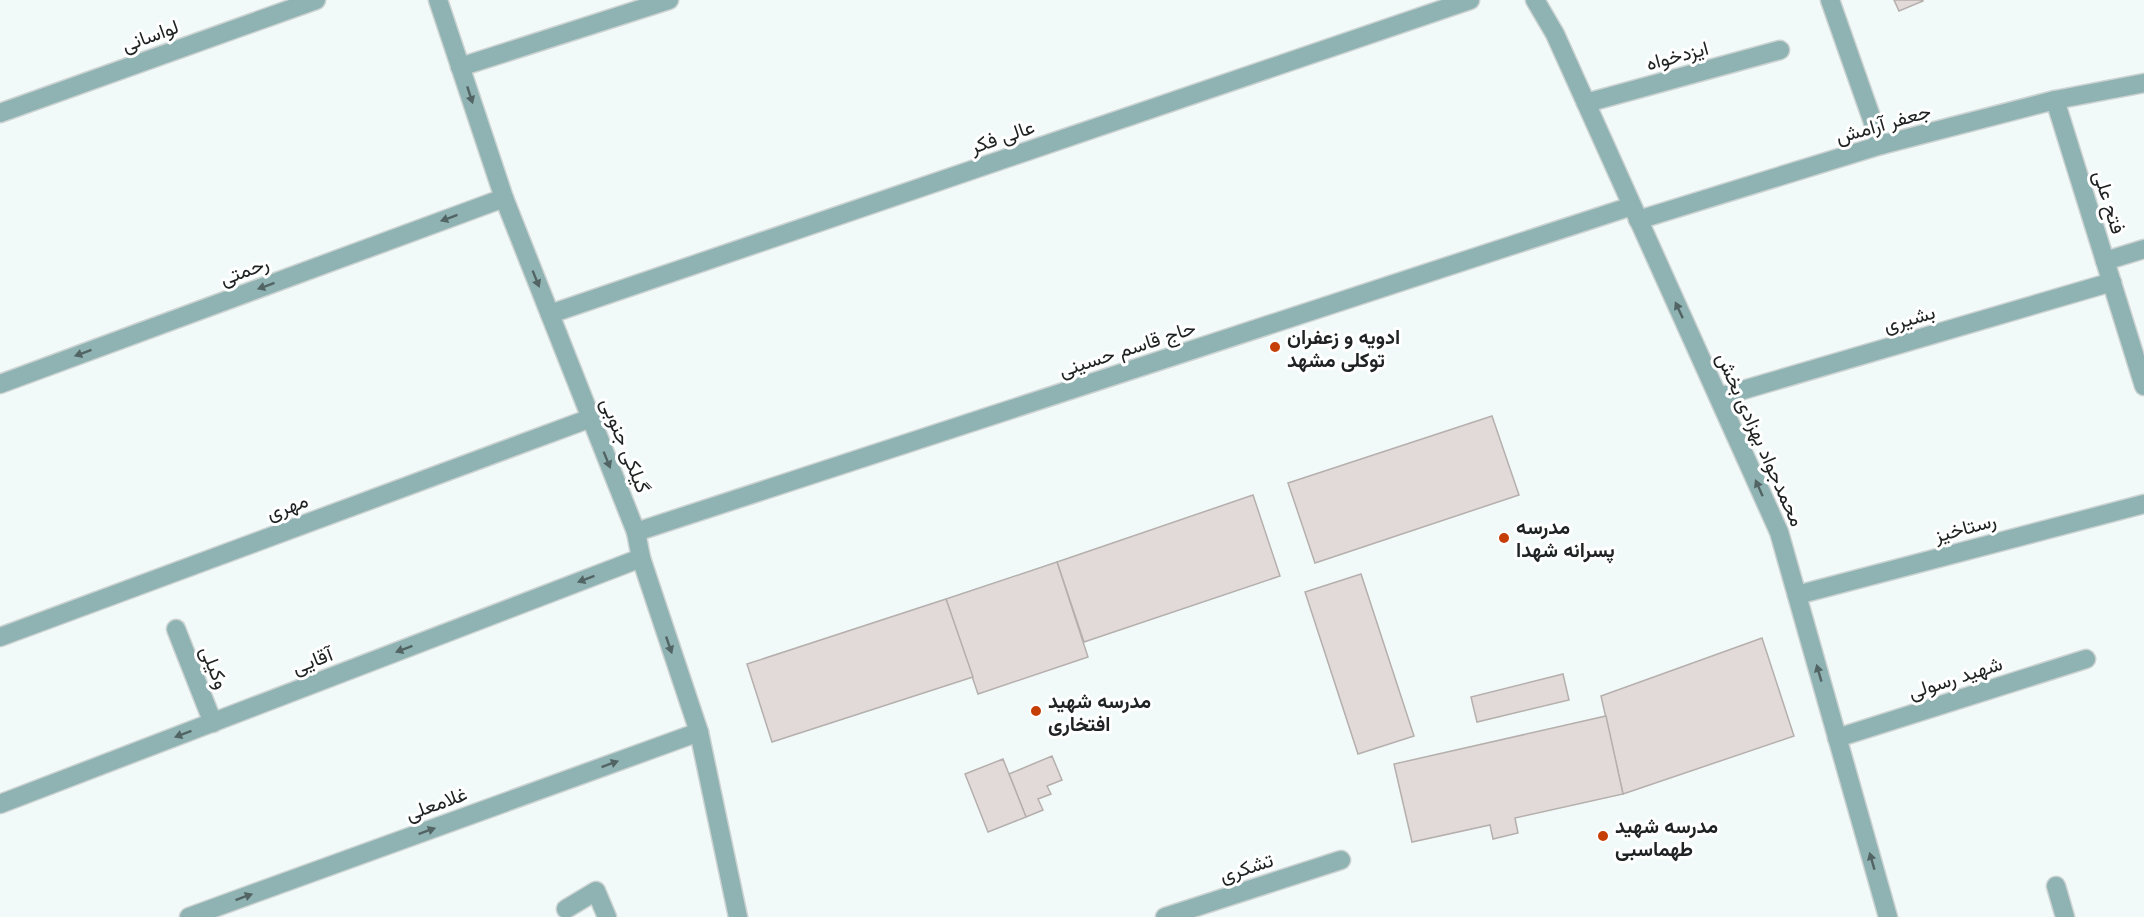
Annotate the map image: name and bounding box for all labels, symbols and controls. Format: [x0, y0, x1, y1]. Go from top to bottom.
street label: لواسانی [118, 12, 182, 58]
street label: ایزدخواه [1643, 34, 1711, 76]
one-way arrow [465, 86, 475, 104]
street label: جعفر آرامش [1832, 97, 1934, 149]
street label: عالی فکر [965, 112, 1038, 160]
street label: فتح علی [2087, 167, 2132, 237]
one-way arrow [440, 213, 458, 223]
street label: رحمتی [216, 249, 272, 291]
one-way arrow [531, 270, 541, 288]
one-way arrow [257, 281, 275, 291]
street label: بشیری [1880, 298, 1938, 338]
one-way arrow [1674, 301, 1684, 319]
street label: حاج قاسم حسینی [1055, 313, 1199, 384]
place label: ادویه و زعفران توکلی مشهد [1287, 323, 1400, 373]
marker: ادویه و زعفران توکلی مشهد [1268, 340, 1282, 354]
street label: محمدجواد بهزادی بخش [1710, 348, 1812, 530]
one-way arrow [74, 349, 92, 359]
street label: گیلکی جنوبی [595, 393, 657, 497]
one-way arrow [603, 451, 613, 469]
one-way arrow [1755, 479, 1764, 496]
street label: مهری [262, 486, 312, 526]
street label: رستاخیز [1930, 506, 1999, 548]
place label: مدرسه پسرانه شهدا [1516, 513, 1615, 564]
marker: مدرسه پسرانه شهدا [1497, 531, 1511, 545]
one-way arrow [577, 574, 595, 584]
one-way arrow [664, 636, 674, 654]
street label: آقایی [288, 639, 338, 680]
street label: وکیلی [194, 641, 236, 693]
one-way arrow [395, 644, 413, 654]
street label: شهید رسولی [1904, 649, 2006, 705]
one-way arrow [1814, 664, 1823, 682]
place label: مدرسه شهید افتخاری [1048, 687, 1151, 737]
marker: مدرسه شهید افتخاری [1029, 704, 1043, 718]
one-way arrow [174, 730, 192, 739]
one-way arrow [602, 759, 620, 769]
street label: غلامعلی [401, 779, 471, 827]
place label: مدرسه شهید طهماسبی [1615, 812, 1718, 862]
one-way arrow [418, 825, 436, 835]
marker: مدرسه شهید طهماسبی [1596, 829, 1610, 843]
street label: تشکری [1216, 846, 1276, 888]
one-way arrow [1867, 852, 1876, 870]
one-way arrow [235, 892, 253, 901]

